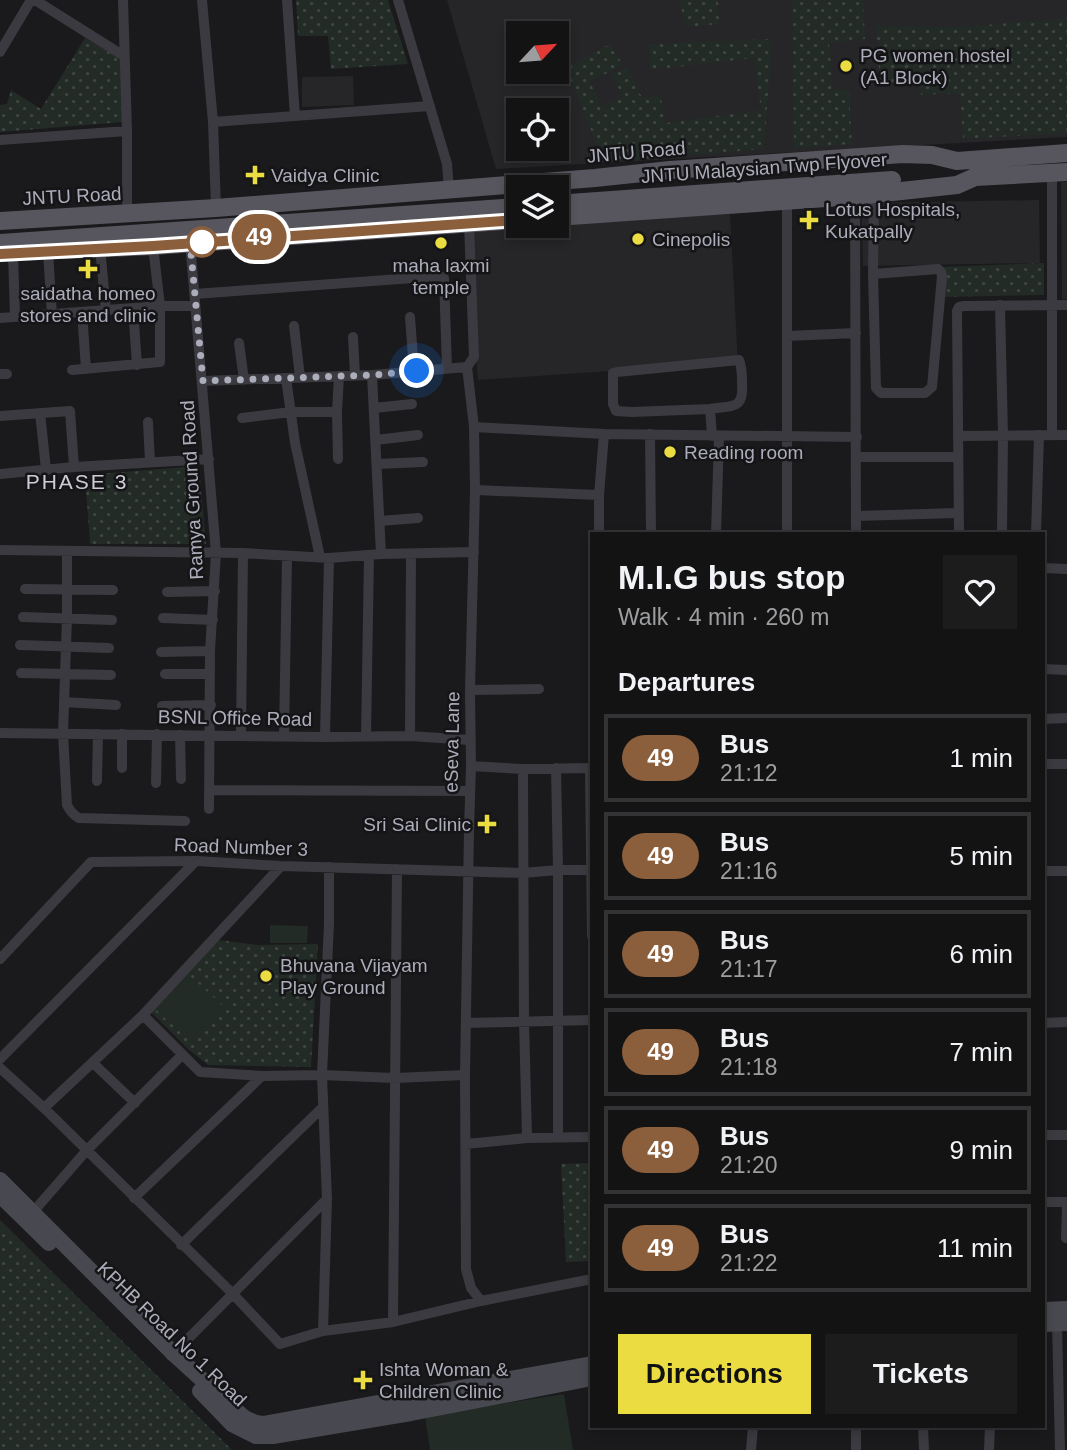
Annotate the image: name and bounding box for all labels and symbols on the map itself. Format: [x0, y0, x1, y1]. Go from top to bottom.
north arrow [506, 21, 569, 84]
place label: PG women hostel (A1 Block) [860, 45, 1010, 88]
marker: PG women hostel (A1 Block) [838, 58, 854, 74]
street label: JNTU Road [586, 137, 686, 167]
street label: JNTU Malaysian Twp Flyover [640, 149, 888, 187]
marker: Vaidya Clinic [245, 165, 265, 185]
place label: Vaidya Clinic [271, 165, 379, 186]
street label: JNTU Road [22, 183, 122, 209]
place label: Lotus Hospitals, Kukatpally [825, 199, 960, 242]
marker: Lotus Hospitals, Kukatpally [799, 210, 819, 230]
line badge: 49 [228, 214, 290, 260]
unlabelled marker [187, 227, 217, 257]
place label: Cinepolis [652, 229, 730, 250]
marker: Cinepolis [630, 231, 646, 247]
marker: maha laxmi temple [433, 235, 449, 251]
place label: maha laxmi temple [392, 255, 490, 298]
marker: saidatha homeo stores and clinic [78, 259, 98, 279]
place label: saidatha homeo stores and clinic [20, 283, 156, 326]
your location [399, 353, 434, 388]
street label: Ramya Ground Road [177, 400, 207, 580]
place label: Reading room [684, 442, 803, 463]
marker: Reading room [662, 444, 678, 460]
district label: PHASE 3 [26, 470, 128, 493]
street label: eSeva Lane [441, 691, 463, 793]
street label: BSNL Office Road [158, 706, 312, 730]
place label: Sri Sai Clinic [363, 814, 471, 835]
marker: Sri Sai Clinic [477, 814, 497, 834]
street label: Road Number 3 [174, 834, 308, 860]
place label: Bhuvana Vijayam Play Ground [280, 955, 428, 998]
marker: Bhuvana Vijayam Play Ground [258, 968, 274, 984]
street label: KPHB Road No 1 Road [93, 1257, 251, 1411]
place label: Ishta Woman & Children Clinic [379, 1359, 509, 1402]
marker: Ishta Woman & Children Clinic [353, 1370, 373, 1390]

